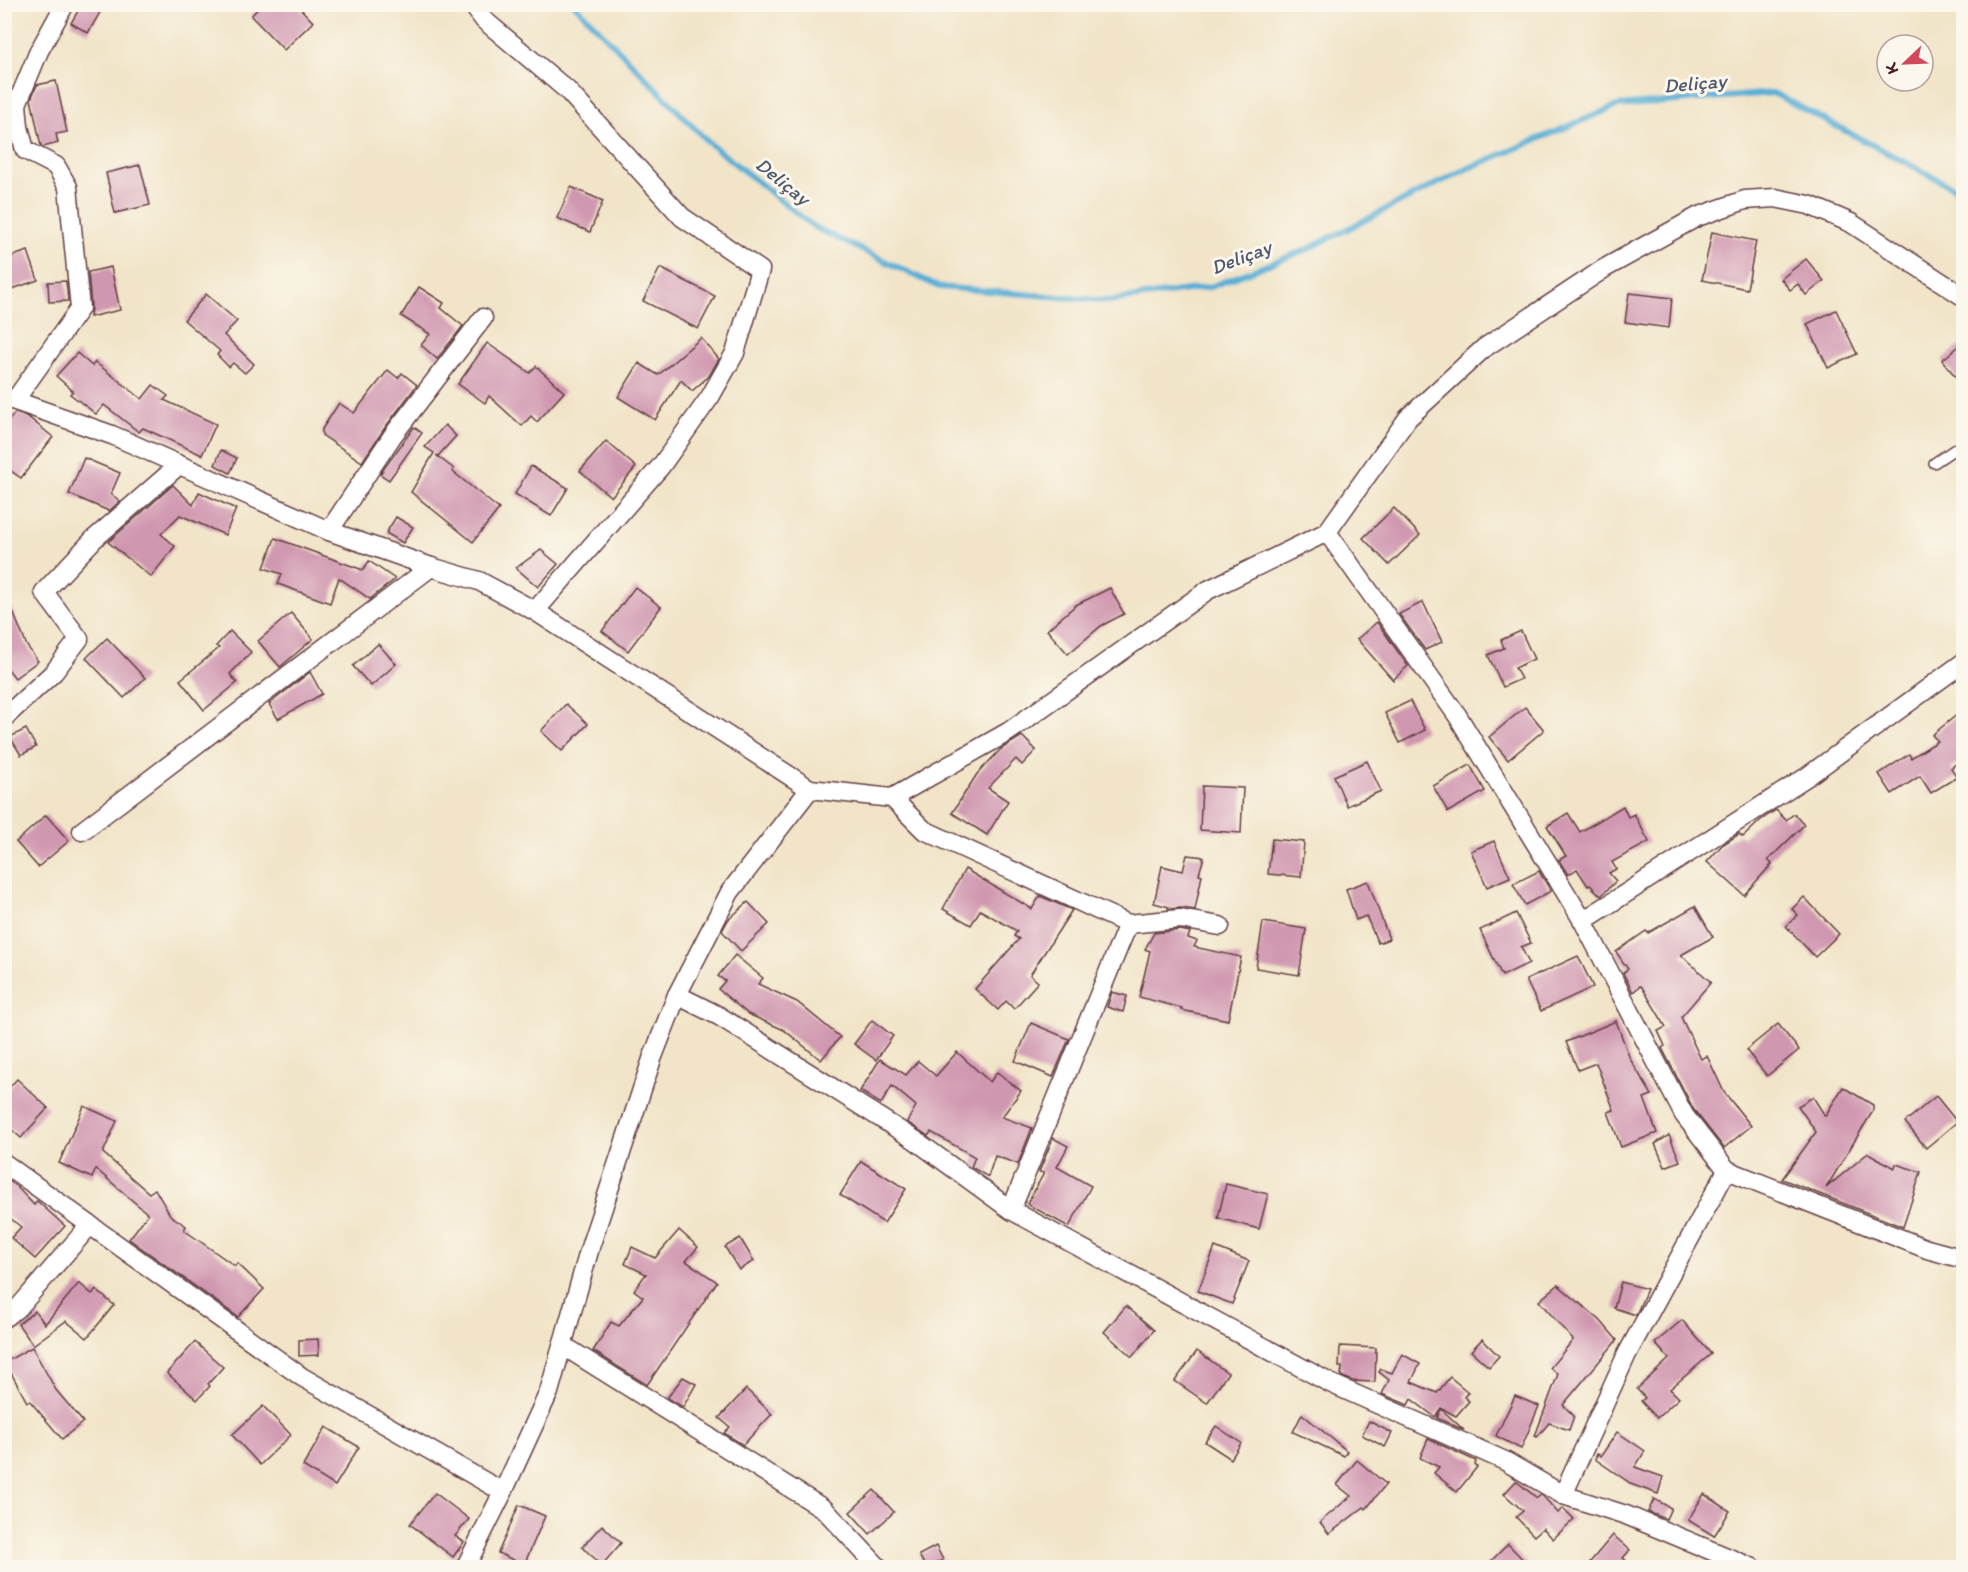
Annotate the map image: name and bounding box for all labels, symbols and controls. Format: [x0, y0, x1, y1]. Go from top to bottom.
north arrow [1875, 33, 1935, 93]
text: K [1881, 60, 1902, 77]
water label: Deliçay [1663, 68, 1730, 98]
water label: Deliçay [751, 152, 817, 212]
water label: Deliçay [1207, 234, 1277, 279]

